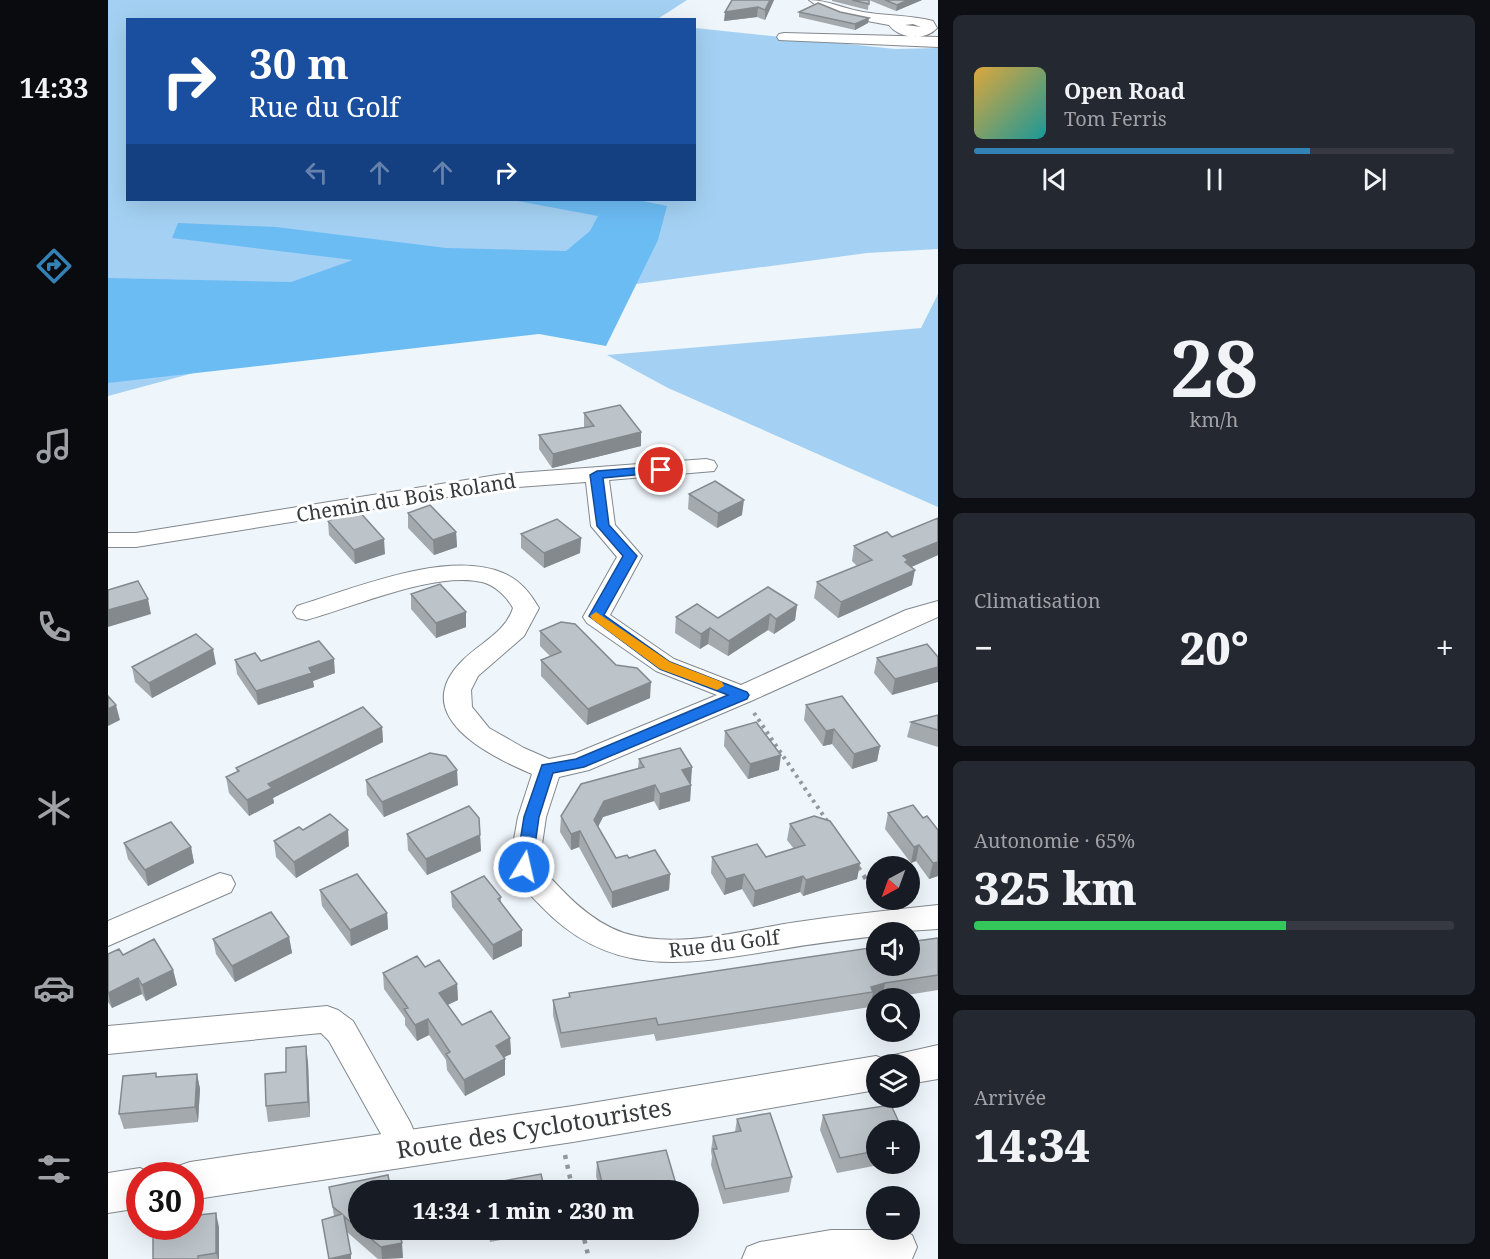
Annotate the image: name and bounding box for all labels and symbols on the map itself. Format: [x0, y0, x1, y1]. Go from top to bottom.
pin [635, 444, 686, 495]
street label: Chemin du Bois Roland [294, 467, 518, 528]
position arrow [492, 835, 556, 899]
north arrow [866, 856, 920, 910]
street label: Rue du Golf [667, 923, 782, 964]
street label: Route des Cyclotouristes [394, 1089, 674, 1166]
speed limit sign: 30 [126, 1162, 204, 1240]

